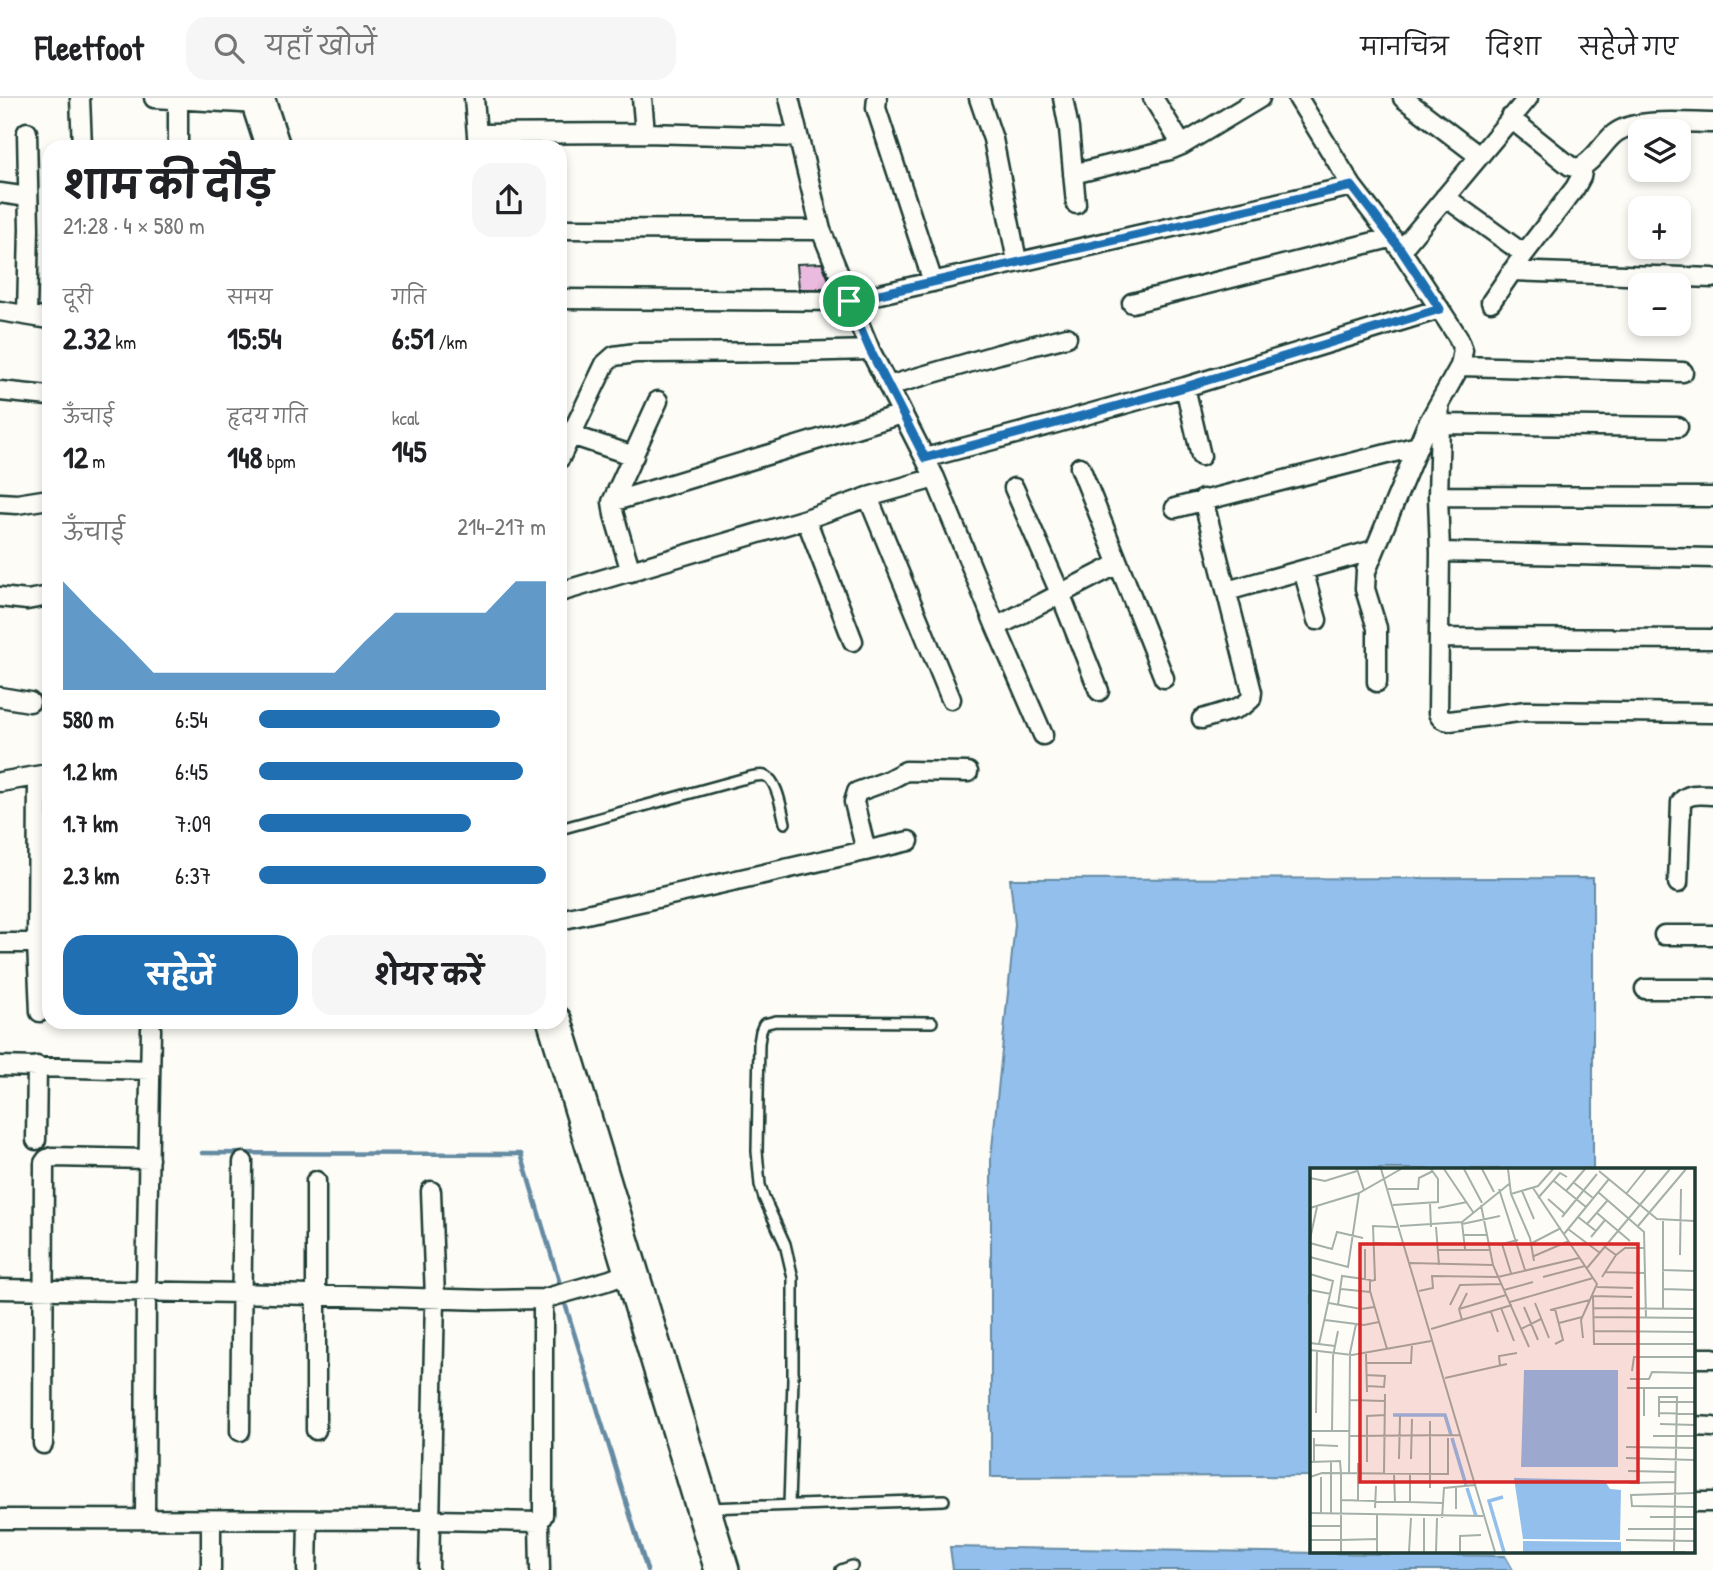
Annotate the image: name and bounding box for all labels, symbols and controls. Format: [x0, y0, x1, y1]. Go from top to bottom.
search box [186, 17, 676, 80]
text: Fleetfoot [35, 26, 144, 70]
text: यहाँ खोजें [266, 28, 377, 63]
icon: search [210, 29, 248, 67]
text: मानचित्र [1360, 30, 1449, 62]
text: दिशा [1487, 30, 1541, 62]
text: सहेजे गए [1579, 30, 1678, 62]
map controls [1628, 119, 1691, 336]
button: layers [1628, 119, 1691, 182]
text: शाम की दौड़ [63, 158, 273, 210]
button: share [472, 163, 546, 237]
button: + [1628, 196, 1691, 259]
text: 21:28 · 4 × 580 m [63, 210, 205, 241]
pin [819, 271, 879, 331]
button: − [1628, 273, 1691, 336]
icon: arrive [830, 282, 868, 320]
text: दूरी [63, 284, 93, 310]
text: समय [227, 284, 273, 310]
text: गति [392, 284, 426, 310]
text: 2.32 [63, 318, 111, 358]
text: 15:54 [227, 318, 282, 358]
text: 6:51 [392, 318, 434, 358]
text: km [111, 329, 136, 355]
text: /km [434, 329, 467, 355]
text: ऊँचाई [63, 403, 114, 429]
text: हृदय गति [227, 403, 308, 429]
text: kcal [392, 405, 419, 431]
text: 145 [392, 431, 427, 471]
text: 12 [63, 437, 88, 477]
text: 148 [227, 437, 262, 477]
text: m [88, 448, 105, 474]
text: bpm [262, 448, 296, 474]
text: 214–217 m [457, 511, 546, 542]
text: ऊँचाई [63, 516, 125, 547]
text: 580 m [63, 704, 114, 735]
text: 6:54 [175, 704, 208, 735]
text: 1.2 km [63, 756, 118, 787]
text: 6:45 [175, 756, 208, 787]
text: 1.7 km [63, 808, 118, 839]
text: 7:09 [175, 808, 210, 839]
text: 2.3 km [63, 860, 119, 891]
text: 6:37 [175, 860, 211, 891]
button: सहेजें [63, 935, 298, 1015]
button: शेयर करें [312, 935, 546, 1015]
inset map [1310, 1168, 1696, 1552]

